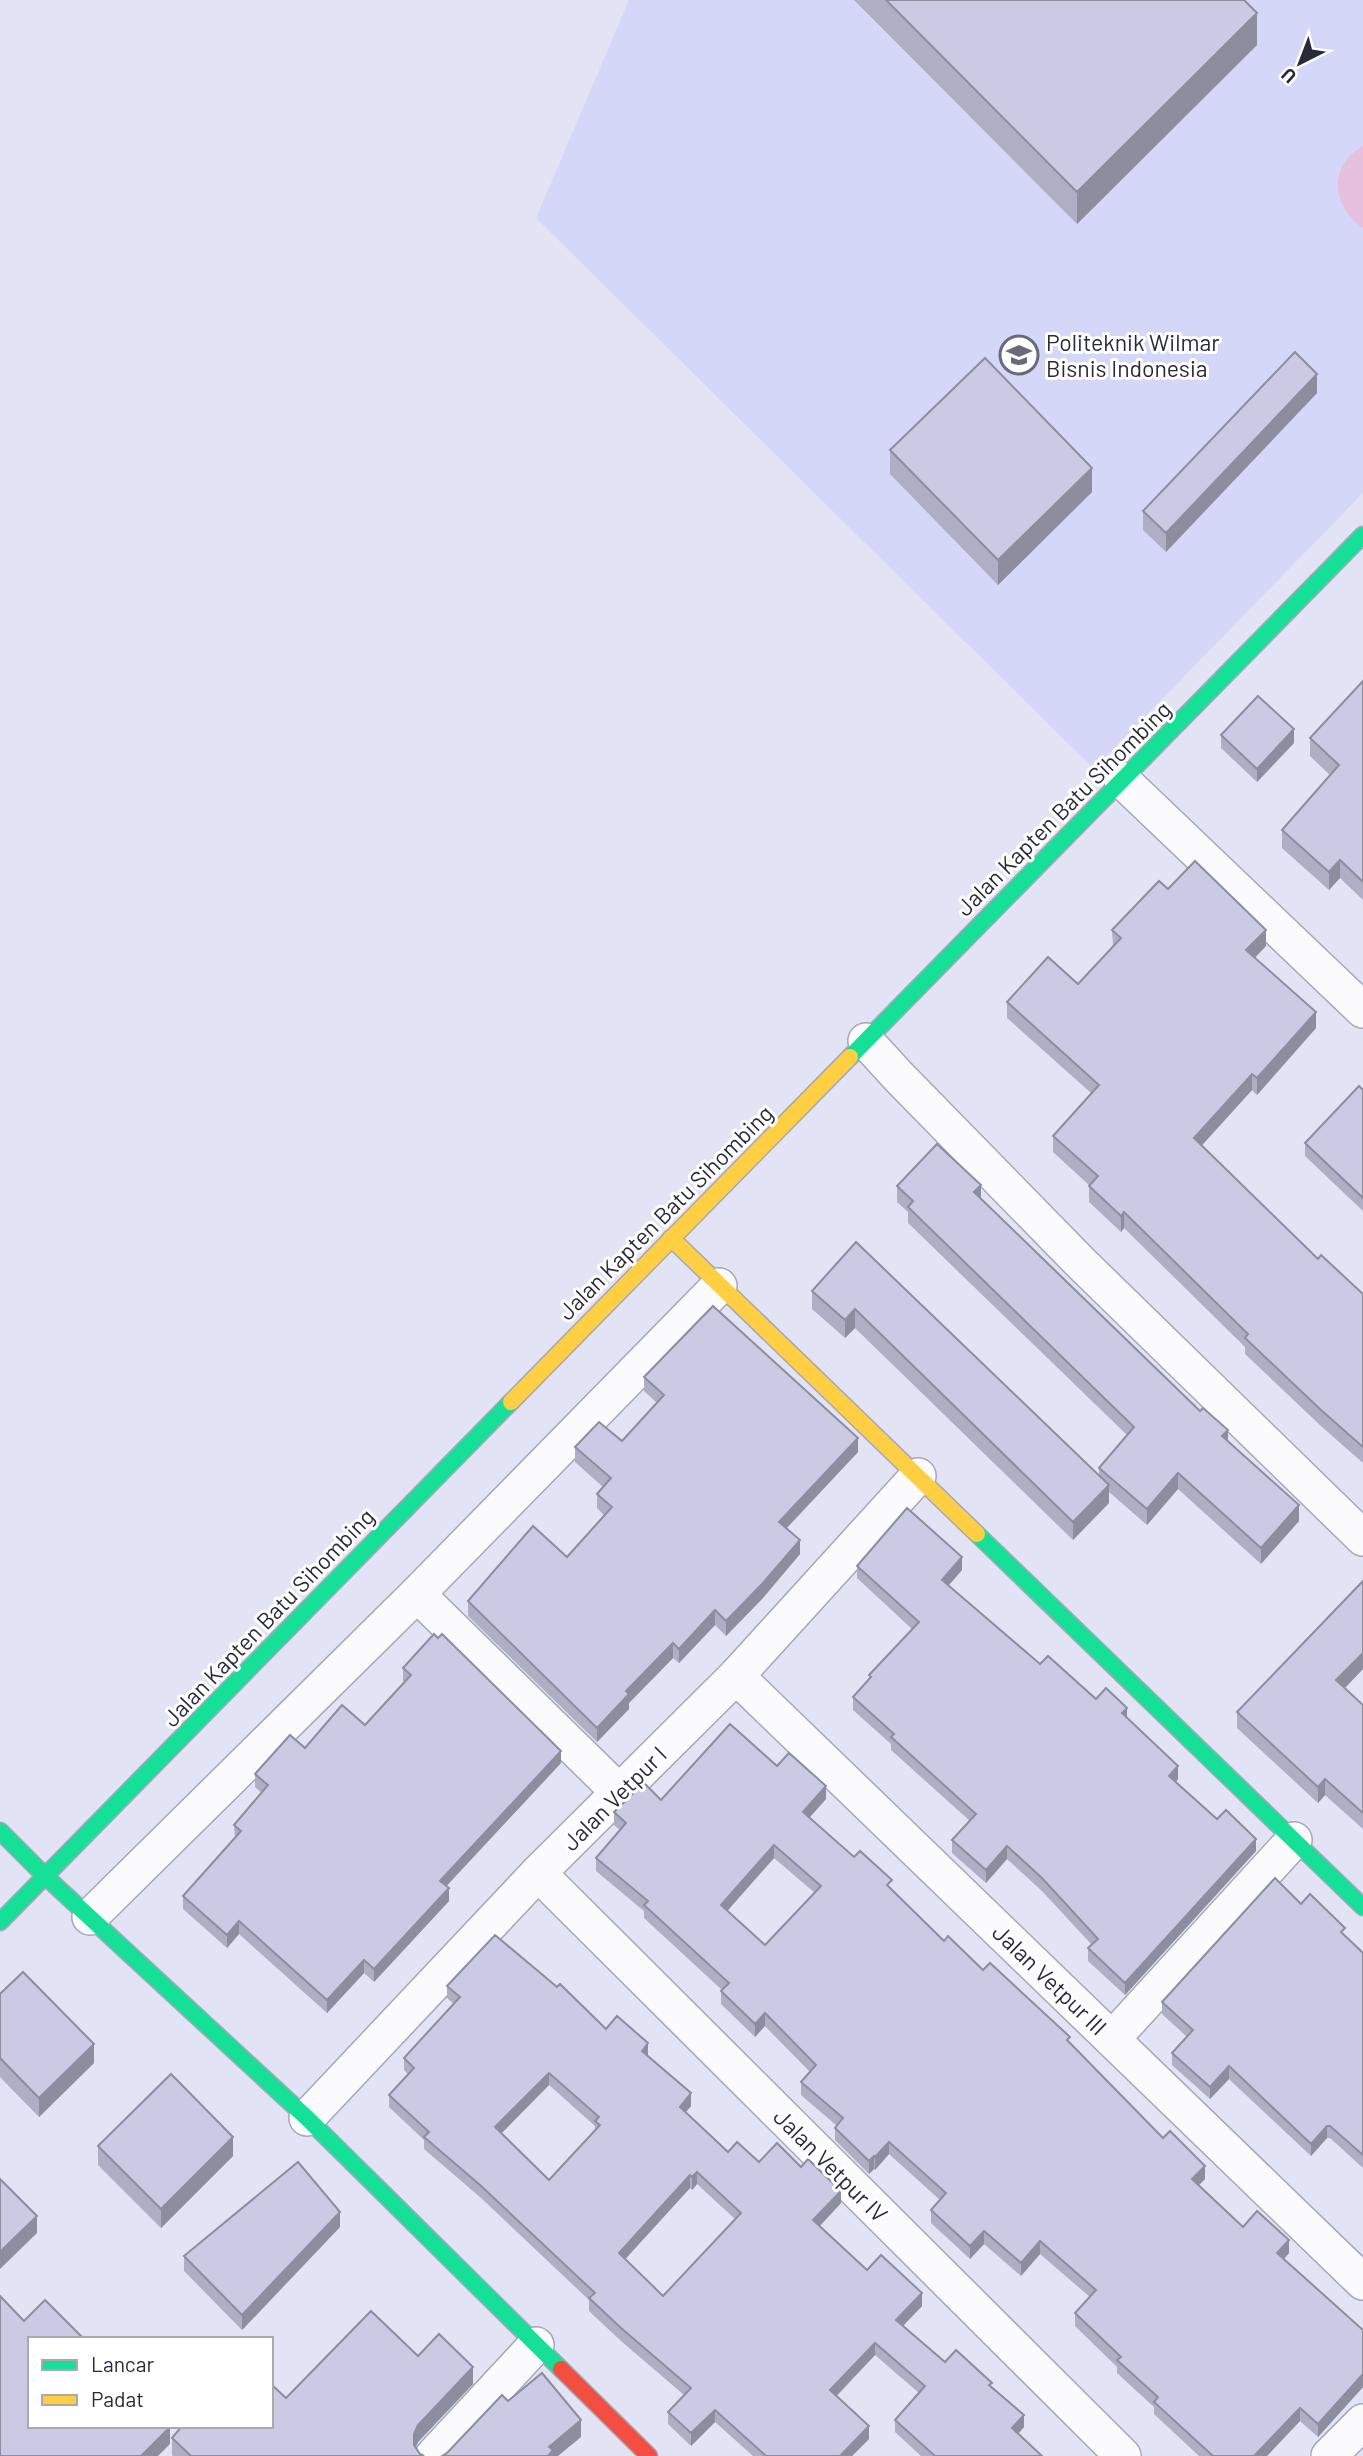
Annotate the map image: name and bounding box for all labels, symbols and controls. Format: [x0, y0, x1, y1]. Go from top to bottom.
north arrow [1265, 28, 1335, 98]
text: U [1276, 63, 1300, 89]
place label: Politeknik Wilmar Bisnis Indonesia [1046, 328, 1220, 382]
school or university icon: Politeknik Wilmar Bisnis Indonesia [998, 334, 1040, 376]
street label: Jalan Kapten Batu Sihombing [950, 695, 1176, 921]
street label: Jalan Kapten Batu Sihombing [552, 1099, 778, 1325]
street label: Jalan Kapten Batu Sihombing [156, 1502, 380, 1732]
street label: Jalan Vetpur I [556, 1740, 672, 1856]
street label: Jalan Vetpur III [987, 1918, 1113, 2040]
street label: Jalan Vetpur IV [768, 2102, 894, 2228]
legend [28, 2337, 273, 2428]
text: Lancar [91, 2351, 154, 2376]
text: Padat [91, 2386, 144, 2411]

